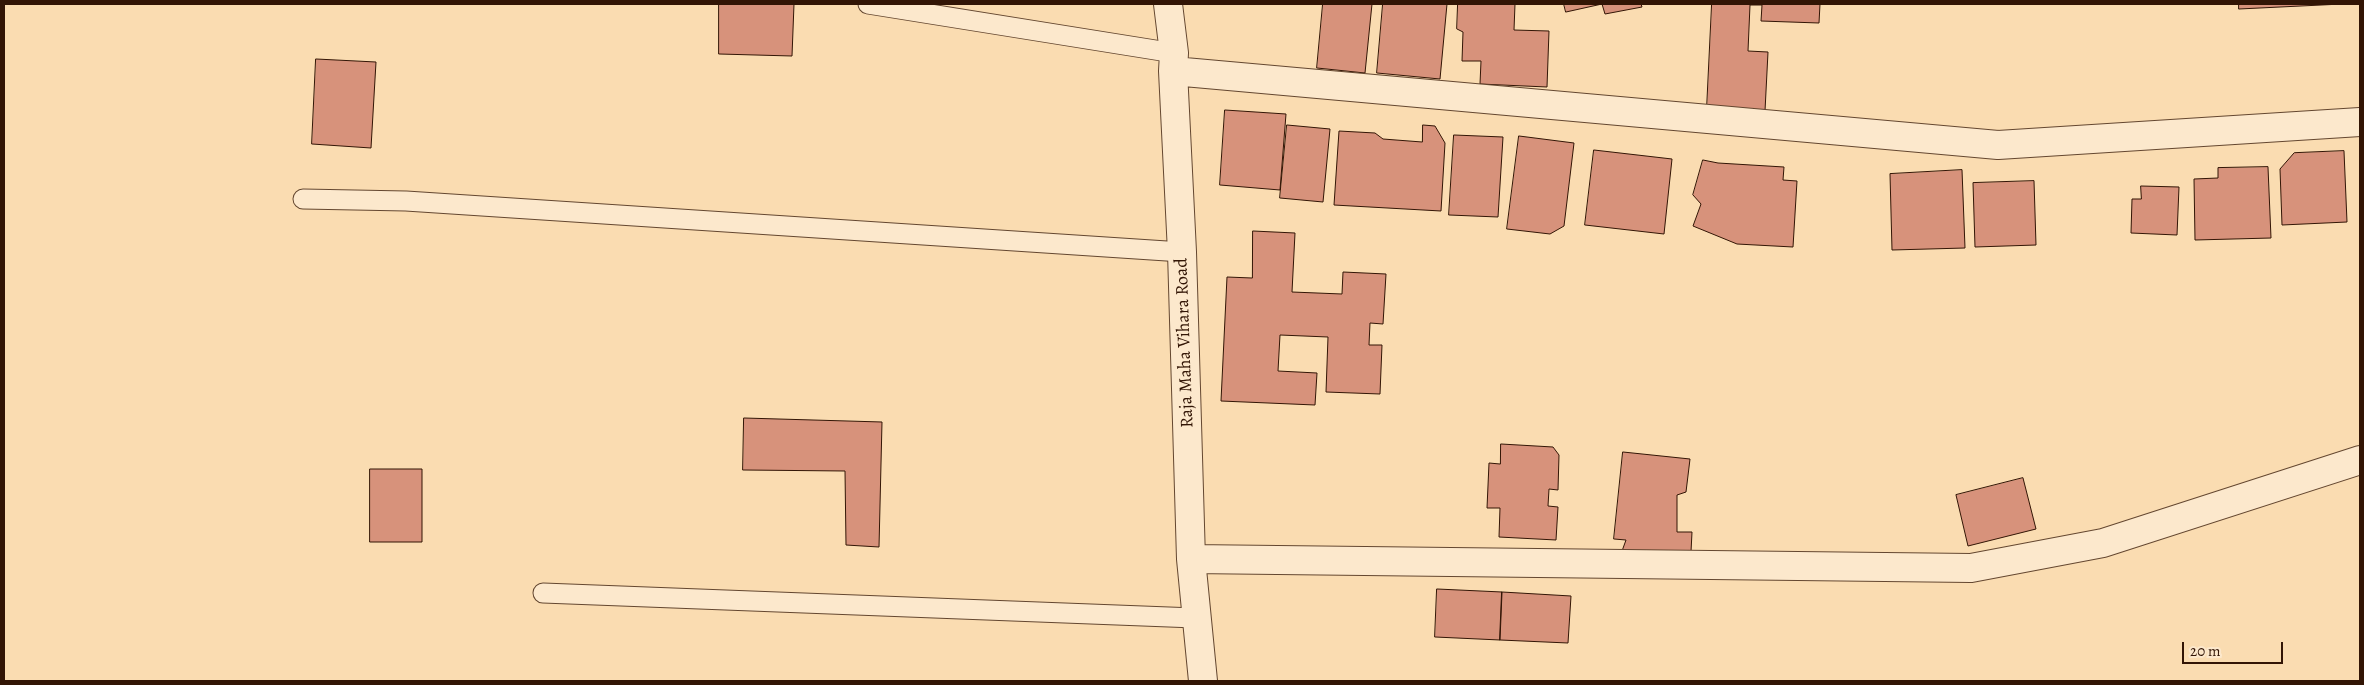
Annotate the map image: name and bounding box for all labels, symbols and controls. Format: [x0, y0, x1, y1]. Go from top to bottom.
street label: Raja Maha Vihara Road [1171, 258, 1199, 428]
scale bar [2184, 632, 2285, 664]
text: 20 m [2190, 641, 2221, 661]

